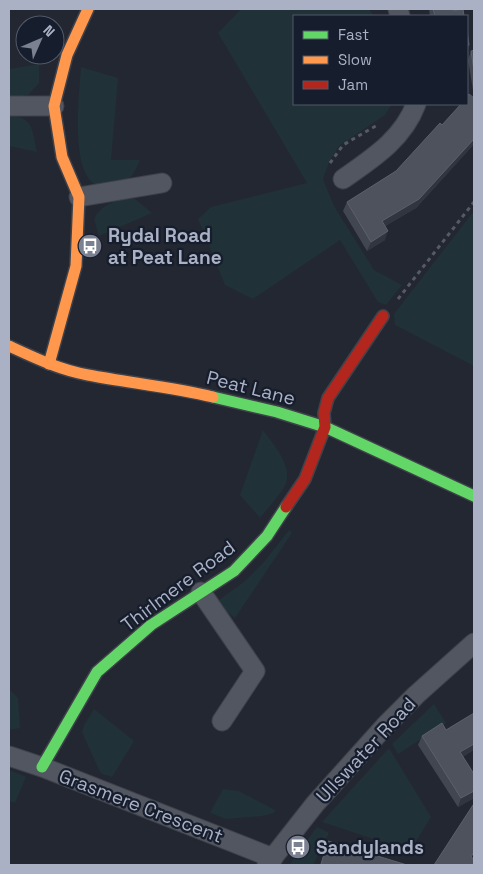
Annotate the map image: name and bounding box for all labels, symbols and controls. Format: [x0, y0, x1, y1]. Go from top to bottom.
north arrow [15, 15, 65, 65]
legend [293, 15, 468, 105]
text: N [40, 21, 59, 40]
text: Fast [338, 25, 369, 44]
text: Slow [338, 50, 372, 69]
text: Jam [338, 75, 368, 94]
place label: Rydal Road at Peat Lane [108, 223, 222, 270]
bus stop icon: Rydal Road at Peat Lane [77, 233, 103, 259]
street label: Peat Lane [204, 365, 298, 411]
street label: Thirlmere Road [116, 535, 240, 637]
street label: Ullswater Road [311, 692, 421, 808]
street label: Grasmere Crescent [55, 763, 227, 849]
bus stop icon: Sandylands [285, 834, 311, 860]
place label: Sandylands [316, 835, 424, 860]

